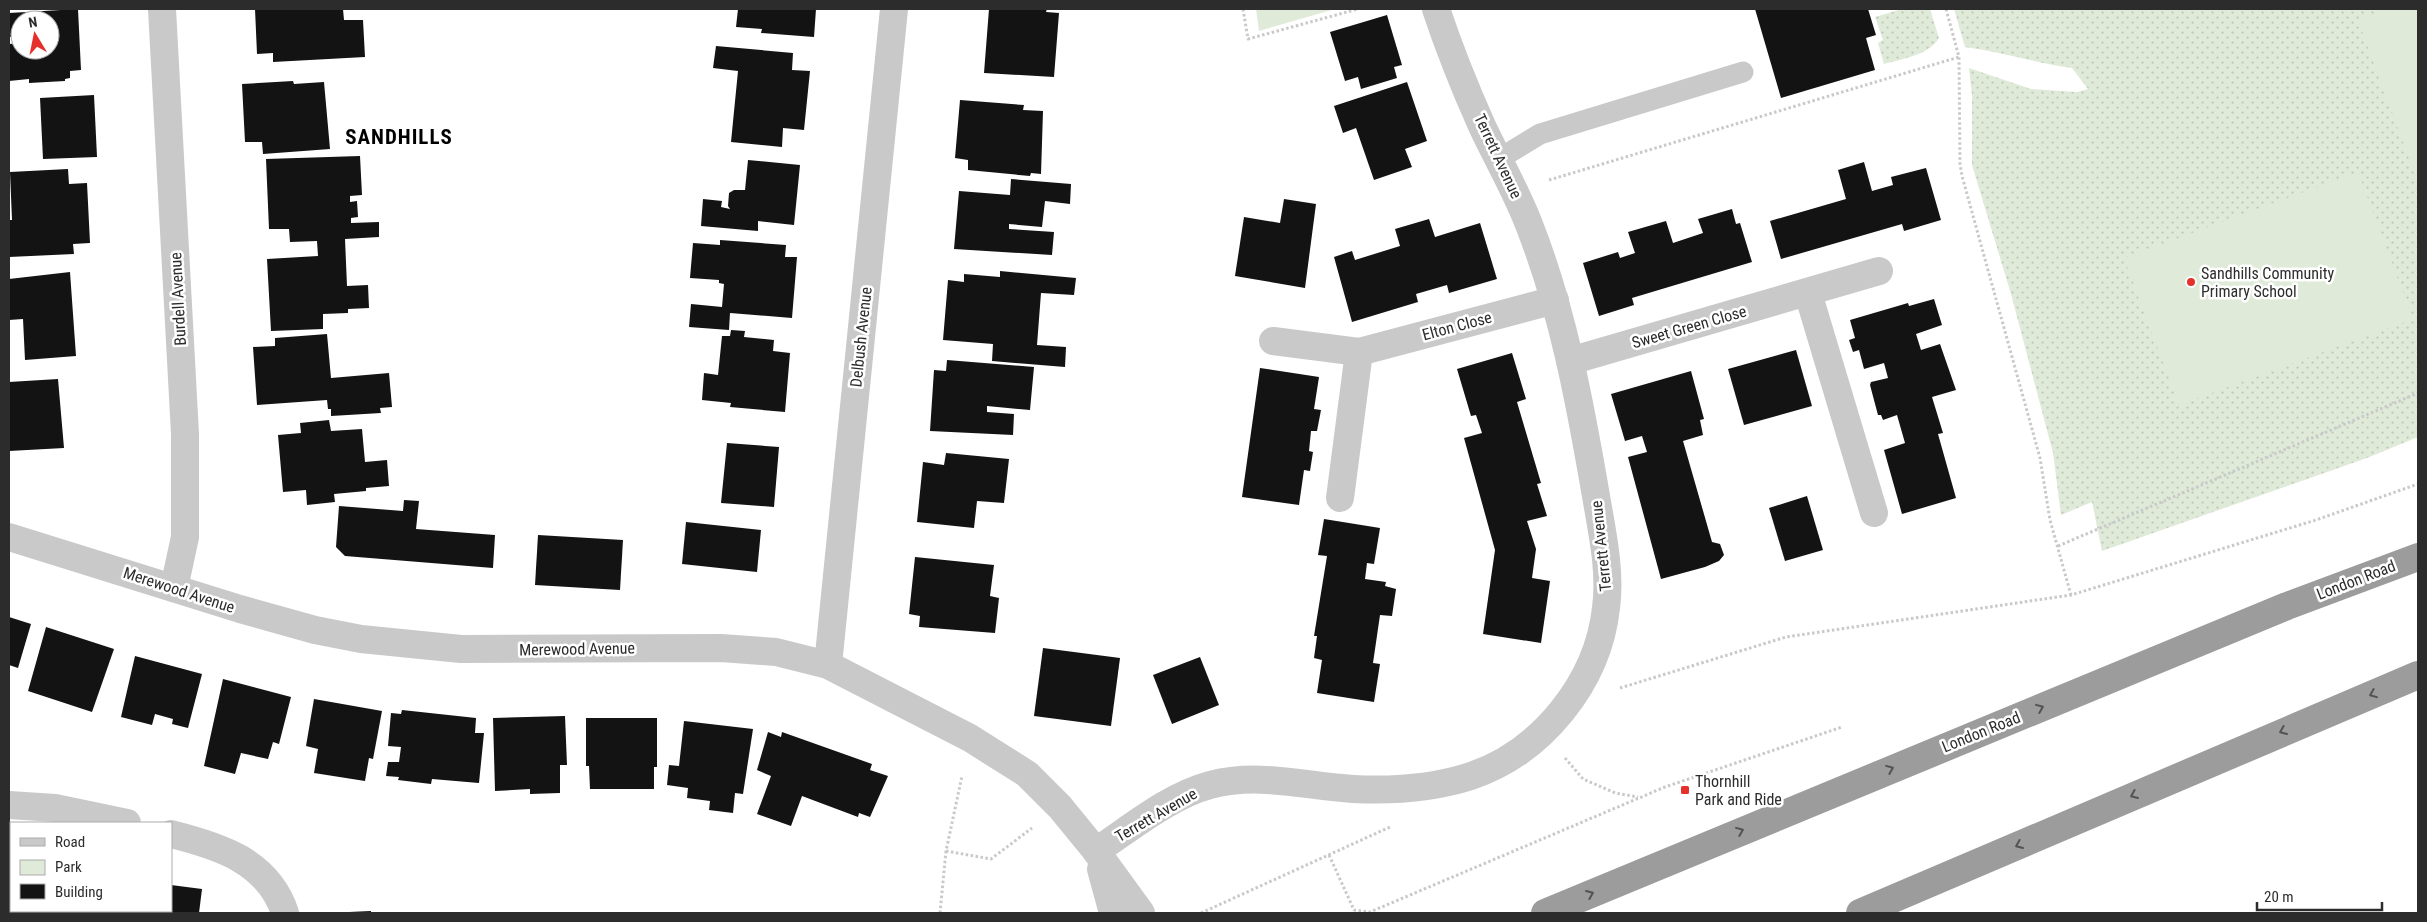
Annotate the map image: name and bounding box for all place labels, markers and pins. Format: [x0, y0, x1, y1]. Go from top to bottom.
place label: Sandhills Community Primary School [2201, 264, 2334, 301]
marker: Sandhills Community Primary School [2185, 276, 2197, 288]
place label: Thornhill Park and Ride [1695, 772, 1782, 809]
marker: Thornhill Park and Ride [1679, 784, 1691, 796]

